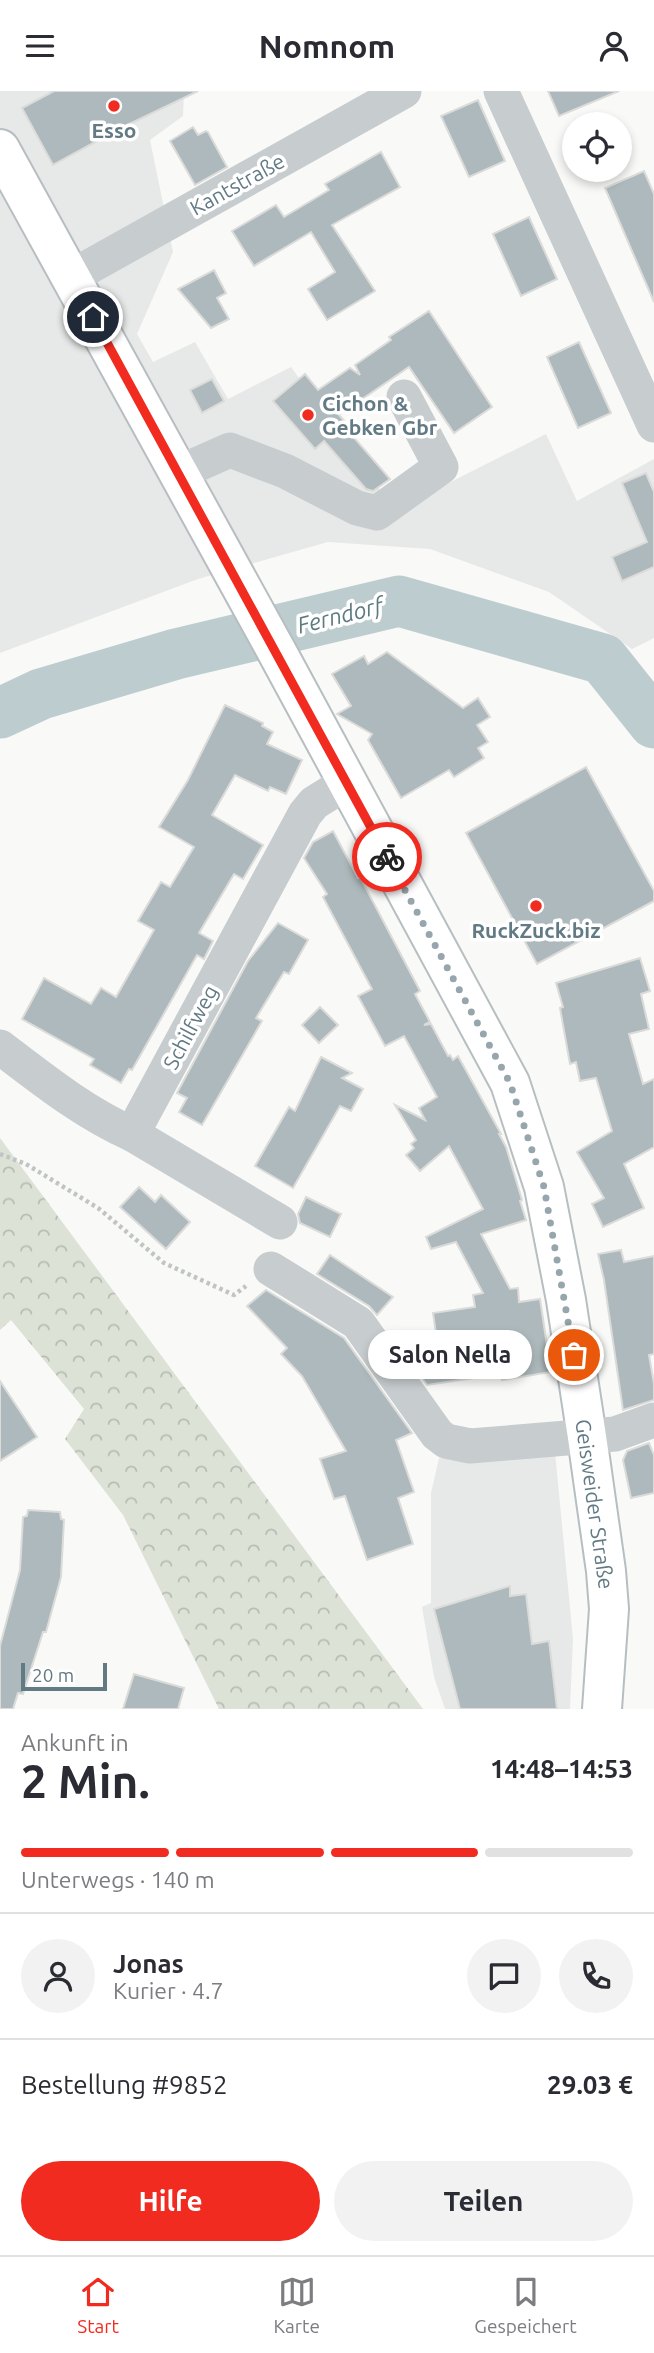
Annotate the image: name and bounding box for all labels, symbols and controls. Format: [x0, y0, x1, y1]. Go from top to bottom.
icon: menu [21, 27, 59, 65]
icon: person [595, 27, 633, 65]
text: Nomnom [259, 28, 395, 64]
marker: Esso [106, 98, 122, 114]
map controls [562, 112, 632, 182]
button: locate [562, 112, 632, 182]
place label: Esso [92, 118, 136, 142]
street label: Kantstraße [186, 148, 288, 220]
pin [63, 287, 123, 347]
icon: home [74, 298, 112, 336]
place label: Cichon & Gebken Gbr [322, 391, 438, 439]
marker: Cichon & Gebken Gbr [300, 407, 316, 423]
water label: Ferndorf [295, 591, 389, 639]
courier [352, 822, 422, 892]
icon: bike [368, 838, 406, 876]
marker: RuckZuck.biz [528, 898, 544, 914]
place label: RuckZuck.biz [472, 918, 600, 942]
street label: Schilfweg [158, 981, 222, 1073]
pin [544, 1325, 604, 1385]
callout: Salon Nella [368, 1331, 532, 1379]
icon: bag [555, 1336, 593, 1374]
text: Salon Nella [389, 1342, 511, 1367]
street label: Geisweider Straße [571, 1417, 619, 1591]
scale bar [21, 1660, 107, 1692]
text: 20 m [32, 1664, 74, 1686]
text: Ankunft in [21, 1730, 129, 1755]
text: 14:48–14:53 [490, 1754, 633, 1783]
text: 2 Min. [21, 1755, 150, 1807]
text: Unterwegs · 140 m [21, 1867, 215, 1892]
button: person [21, 1939, 95, 2013]
button: chat [467, 1939, 541, 2013]
button: phone [559, 1939, 633, 2013]
text: Jonas [113, 1949, 184, 1978]
text: Kurier · 4.7 [113, 1978, 224, 2003]
text: Bestellung #9852 [21, 2070, 228, 2099]
text: 29.03 € [547, 2070, 633, 2099]
button: Hilfe [21, 2161, 320, 2241]
button: Teilen [334, 2161, 633, 2241]
tab: Start [77, 2273, 119, 2337]
tab: Karte [273, 2273, 320, 2337]
tab: Gespeichert [474, 2273, 577, 2337]

